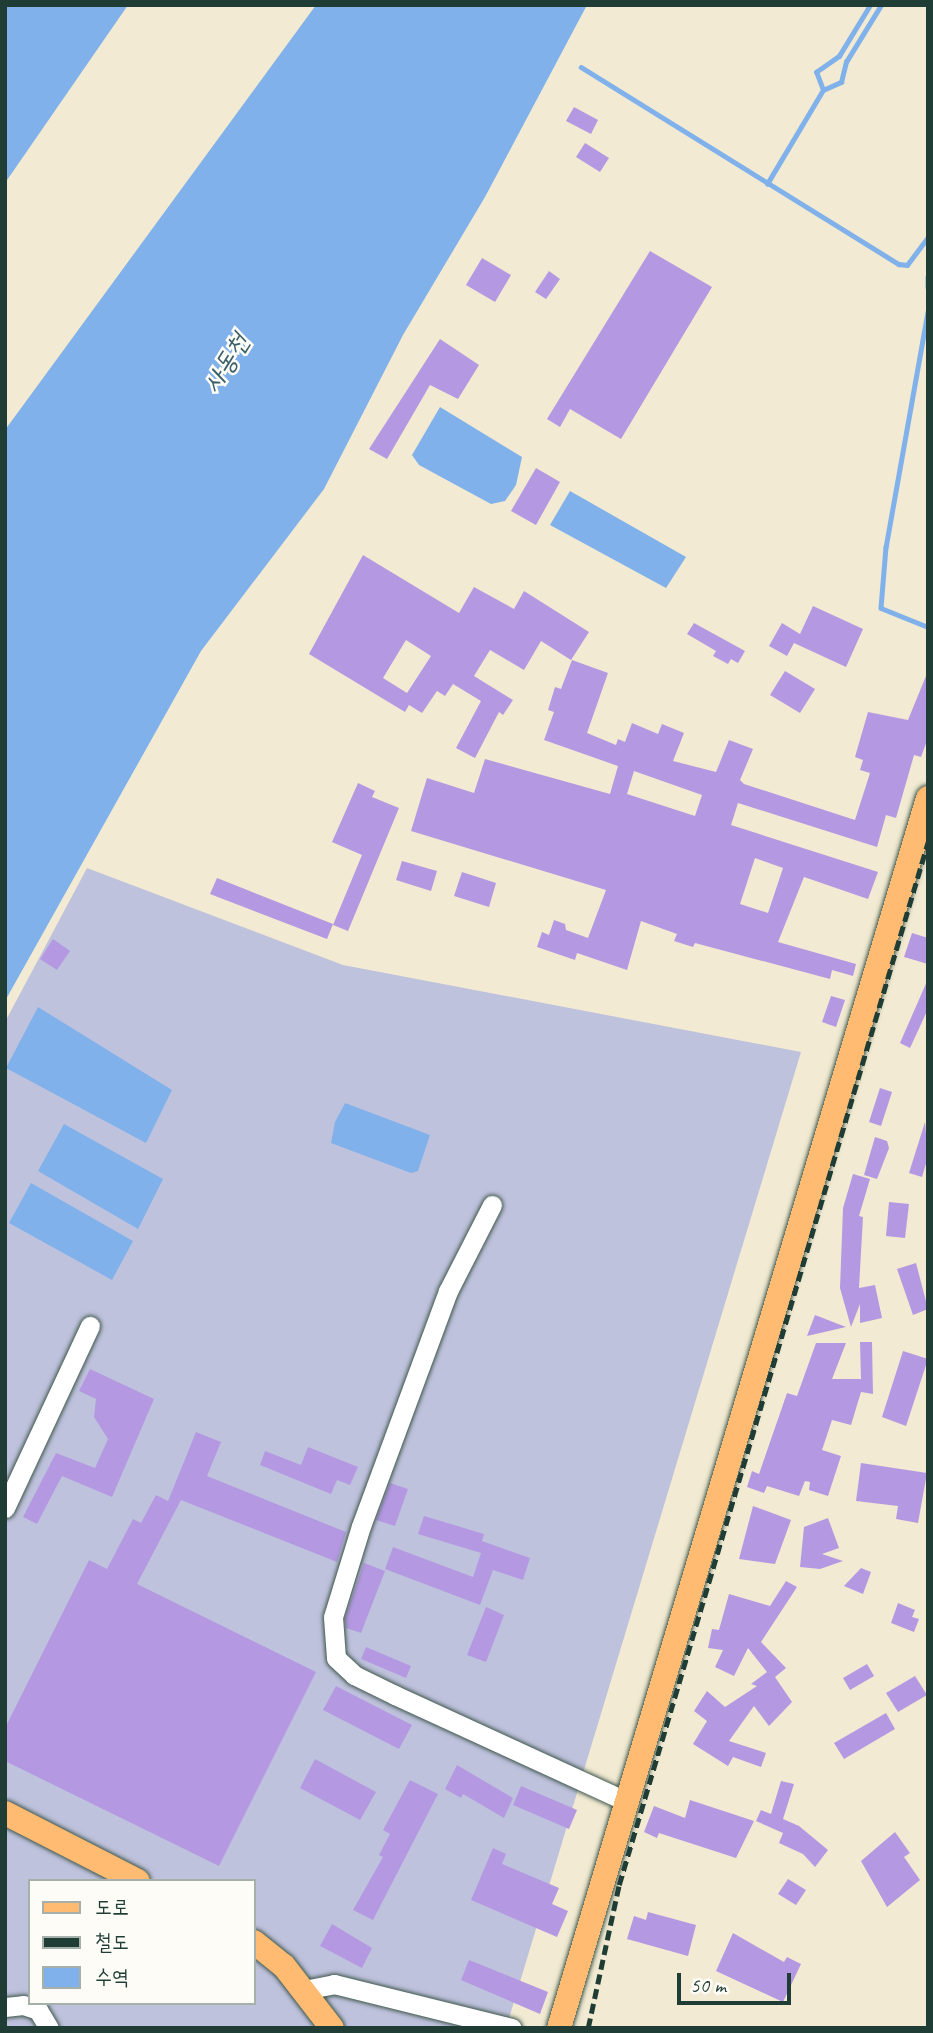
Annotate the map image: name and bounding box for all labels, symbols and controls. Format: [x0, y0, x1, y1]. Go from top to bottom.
water label: 사동천 [196, 328, 256, 398]
legend [28, 1879, 256, 2005]
text: 도로 [95, 1894, 129, 1920]
text: 철도 [95, 1929, 129, 1955]
scale bar [681, 1960, 795, 2004]
text: 수역 [95, 1964, 129, 1990]
text: 50 m [690, 1972, 726, 1998]

